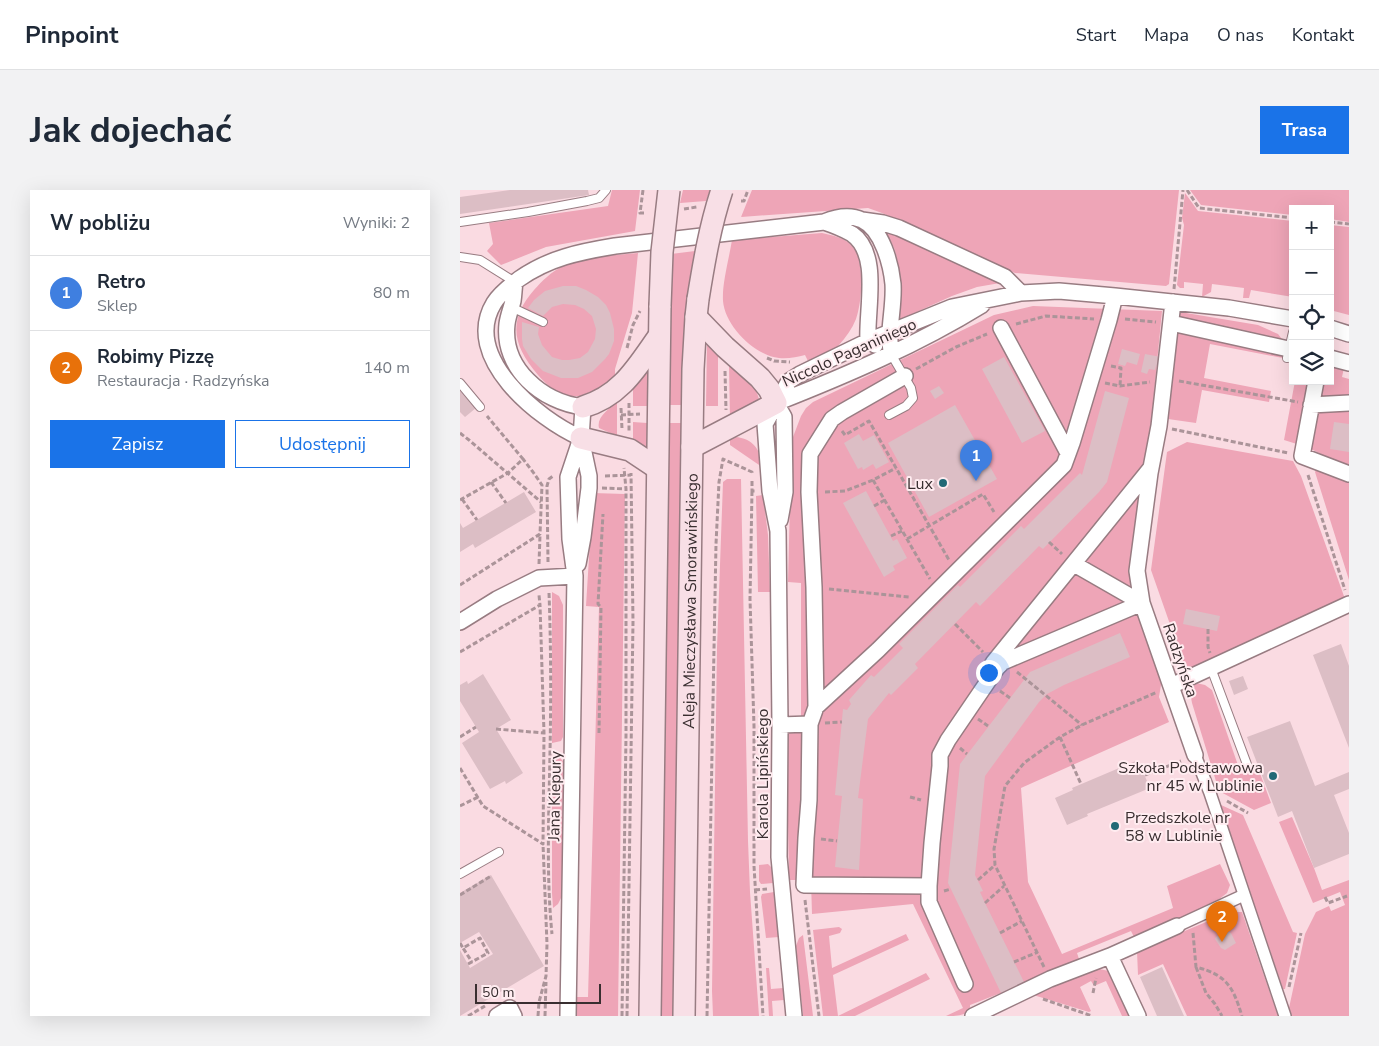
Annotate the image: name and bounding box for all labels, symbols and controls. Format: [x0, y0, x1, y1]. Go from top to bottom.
text: Pinpoint [25, 19, 118, 51]
text: Start [1076, 23, 1116, 47]
text: Mapa [1144, 23, 1189, 47]
text: O nas [1217, 23, 1264, 47]
text: Kontakt [1292, 23, 1354, 47]
button: Trasa [1260, 106, 1349, 154]
text: Jak dojechać [30, 107, 232, 154]
map controls [1289, 205, 1334, 385]
button: + [1289, 205, 1334, 250]
text: W pobliżu [50, 209, 151, 237]
text: Wyniki: 2 [343, 212, 410, 234]
button: − [1289, 250, 1334, 295]
text: Retro [97, 269, 146, 295]
text: 1 [61, 282, 71, 304]
text: 80 m [373, 282, 410, 304]
text: Sklep [97, 295, 137, 317]
button: locate [1289, 295, 1334, 340]
street label: Niccolo Paganiniego [779, 313, 920, 392]
button: layers [1289, 340, 1334, 385]
text: Robimy Pizzę [97, 344, 214, 370]
text: 2 [61, 357, 71, 379]
text: 140 m [363, 357, 410, 379]
text: Restauracja · Radzyńska [97, 370, 270, 392]
button: Zapisz [50, 420, 225, 468]
button: Udostępnij [235, 420, 410, 468]
pin: 1 [960, 440, 992, 481]
street label: Aleja Mieczysława Smorawińskiego [678, 473, 704, 729]
place label: Lux [907, 473, 934, 495]
marker: Lux [937, 477, 949, 489]
street label: Radzyńska [1157, 620, 1203, 700]
your location [976, 660, 1002, 686]
street label: Karola Lipińskiego [752, 708, 774, 840]
street label: Jana Kiepury [543, 750, 567, 842]
place label: Szkoła Podstawowa nr 45 w Lublinie [1118, 757, 1263, 797]
marker: Szkoła Podstawowa nr 45 w Lublinie [1267, 770, 1279, 782]
place label: Przedszkole nr 58 w Lublinie [1125, 807, 1230, 847]
marker: Przedszkole nr 58 w Lublinie [1109, 820, 1121, 832]
pin: 2 [1206, 901, 1238, 942]
scale bar [475, 981, 601, 1004]
text: 50 m [482, 983, 514, 1002]

